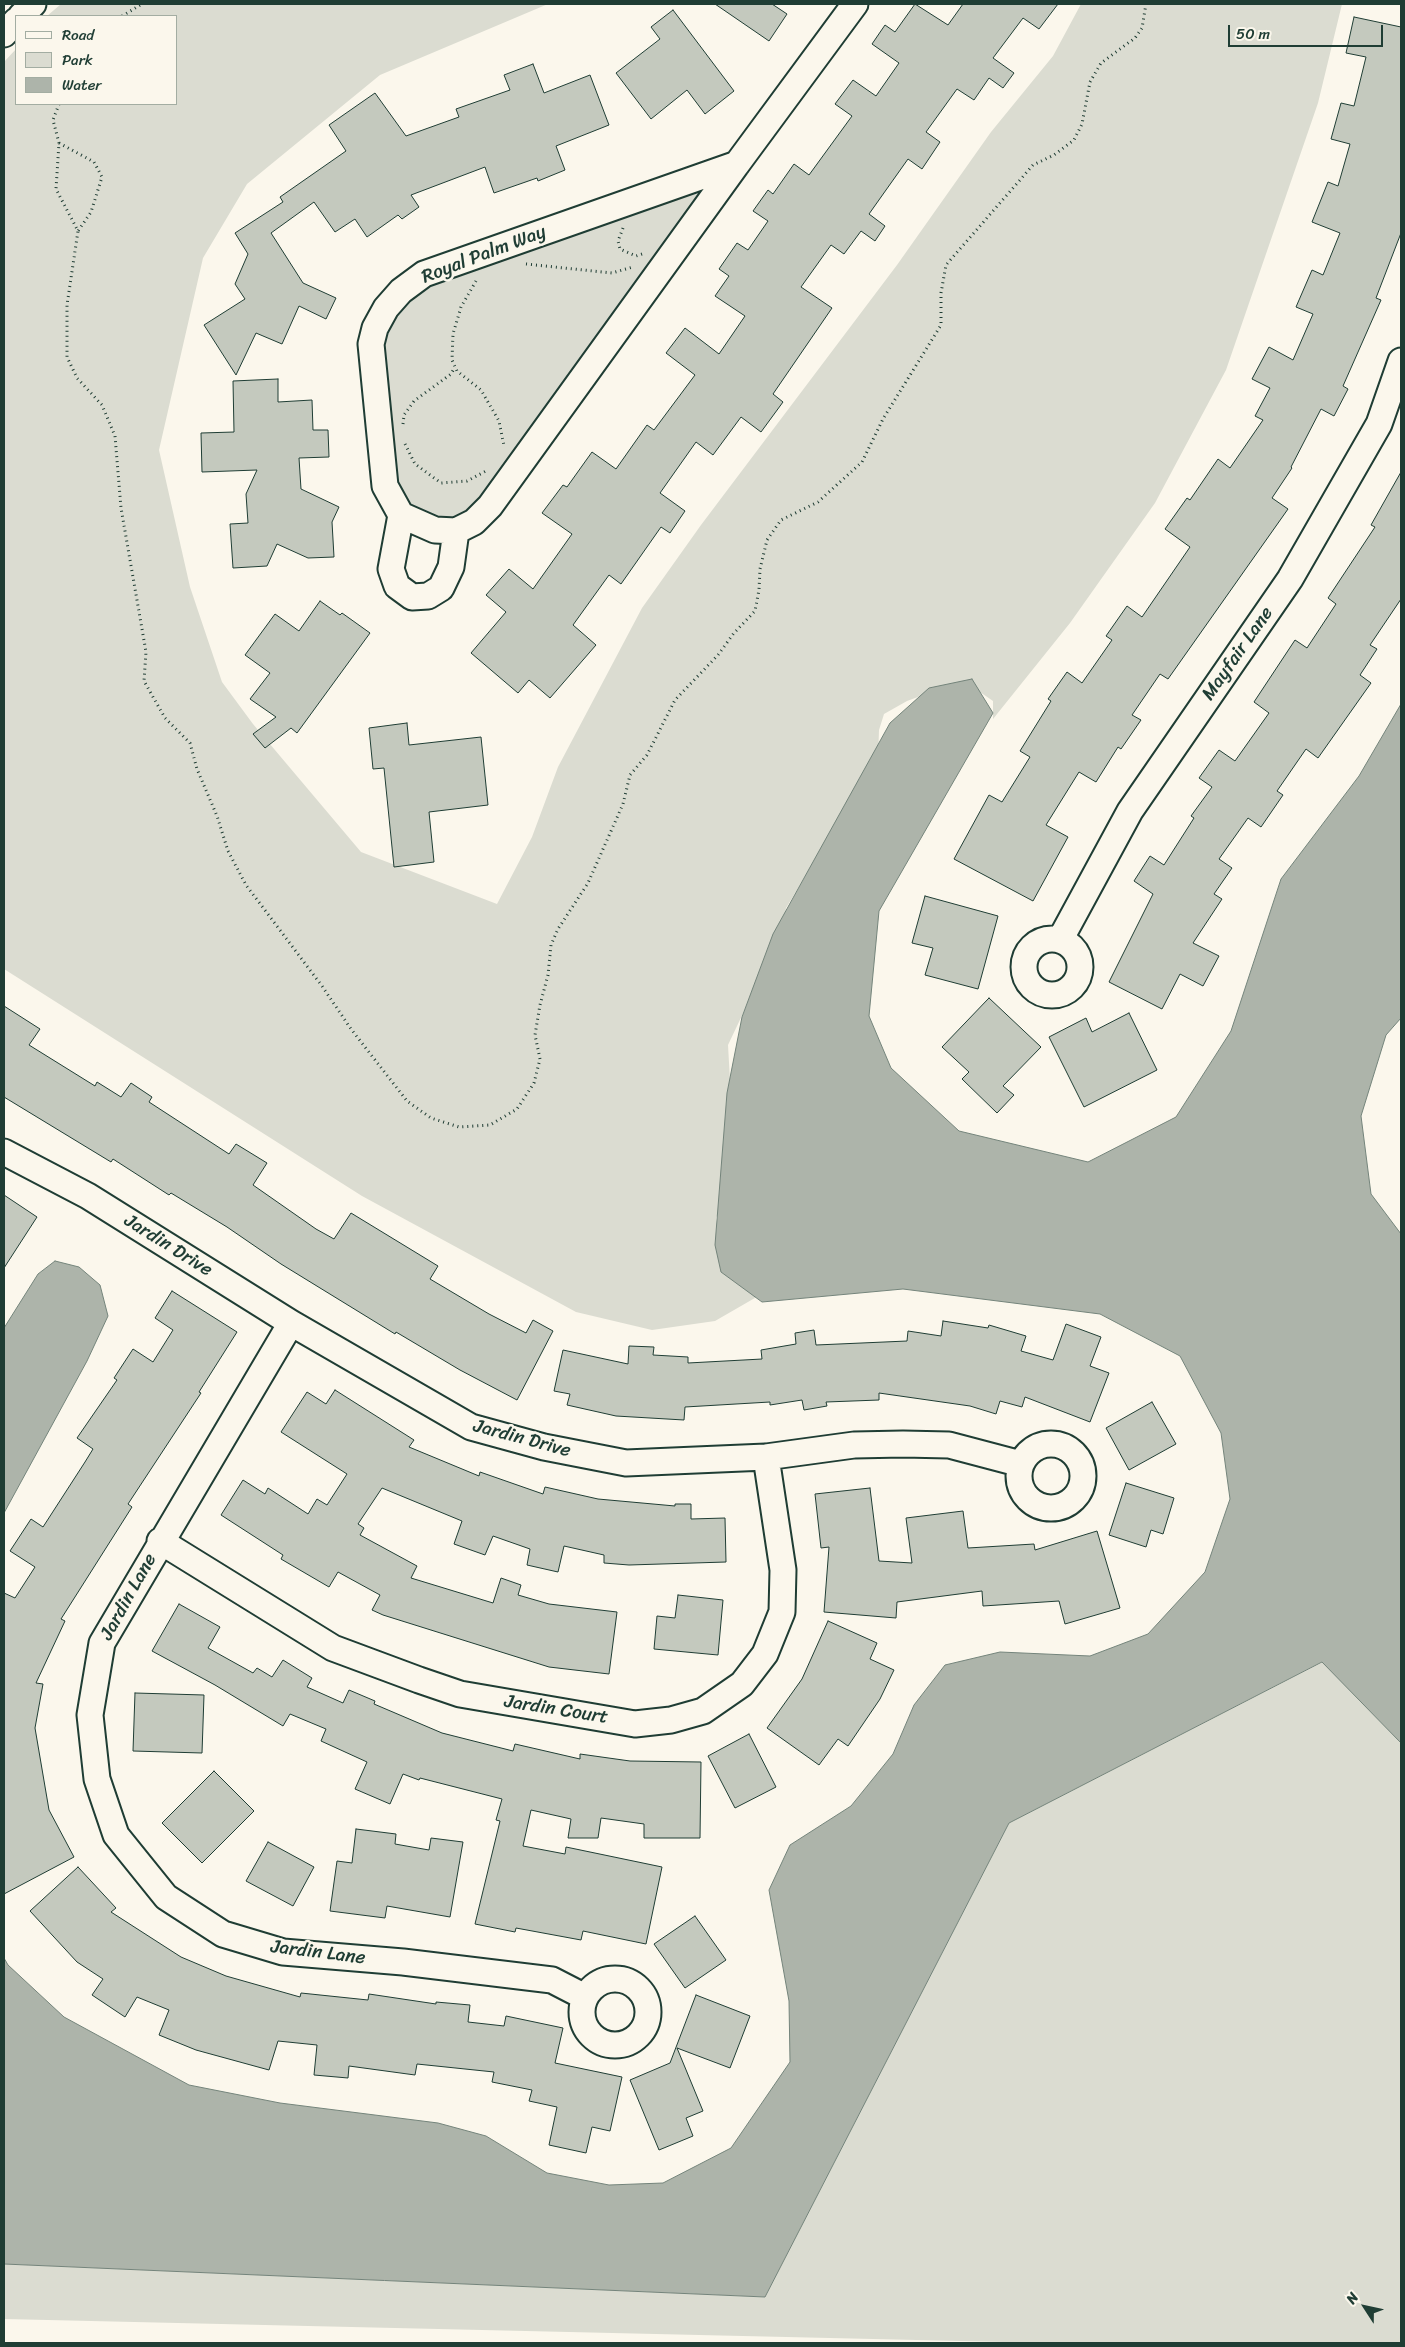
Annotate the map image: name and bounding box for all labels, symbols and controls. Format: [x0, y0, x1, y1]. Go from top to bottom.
legend [15, 15, 178, 105]
scale bar [1230, 15, 1385, 47]
text: 50 m [1236, 21, 1270, 47]
text: Road [62, 22, 94, 48]
text: Park [62, 47, 93, 73]
text: Water [62, 72, 102, 98]
street label: Royal Palm Way [419, 221, 549, 289]
street label: Mayfair Lane [1197, 603, 1279, 705]
street label: Jardin Drive [120, 1210, 216, 1282]
street label: Jardin Drive [471, 1415, 573, 1463]
street label: Jardin Lane [96, 1550, 162, 1644]
street label: Jardin Court [503, 1691, 609, 1729]
street label: Jardin Lane [269, 1936, 367, 1970]
north arrow [1340, 2282, 1390, 2332]
text: N [1339, 2287, 1365, 2309]

